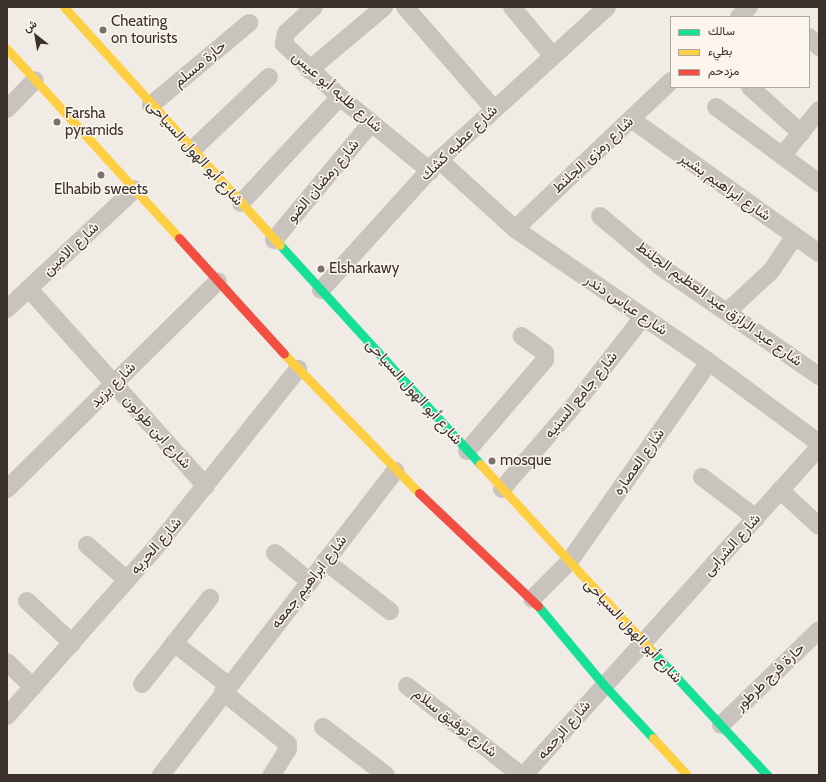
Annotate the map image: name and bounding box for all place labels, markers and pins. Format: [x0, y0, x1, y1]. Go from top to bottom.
place label: Cheating on tourists [111, 12, 178, 47]
marker: Cheating on tourists [98, 25, 108, 35]
place label: Farsha pyramids [65, 104, 123, 139]
marker: Farsha pyramids [52, 117, 62, 127]
marker: Elhabib sweets [96, 170, 106, 180]
place label: Elhabib sweets [54, 181, 148, 199]
place label: Elsharkawy [329, 260, 399, 278]
marker: Elsharkawy [316, 264, 326, 274]
place label: mosque [500, 452, 552, 470]
marker: mosque [487, 456, 497, 466]

